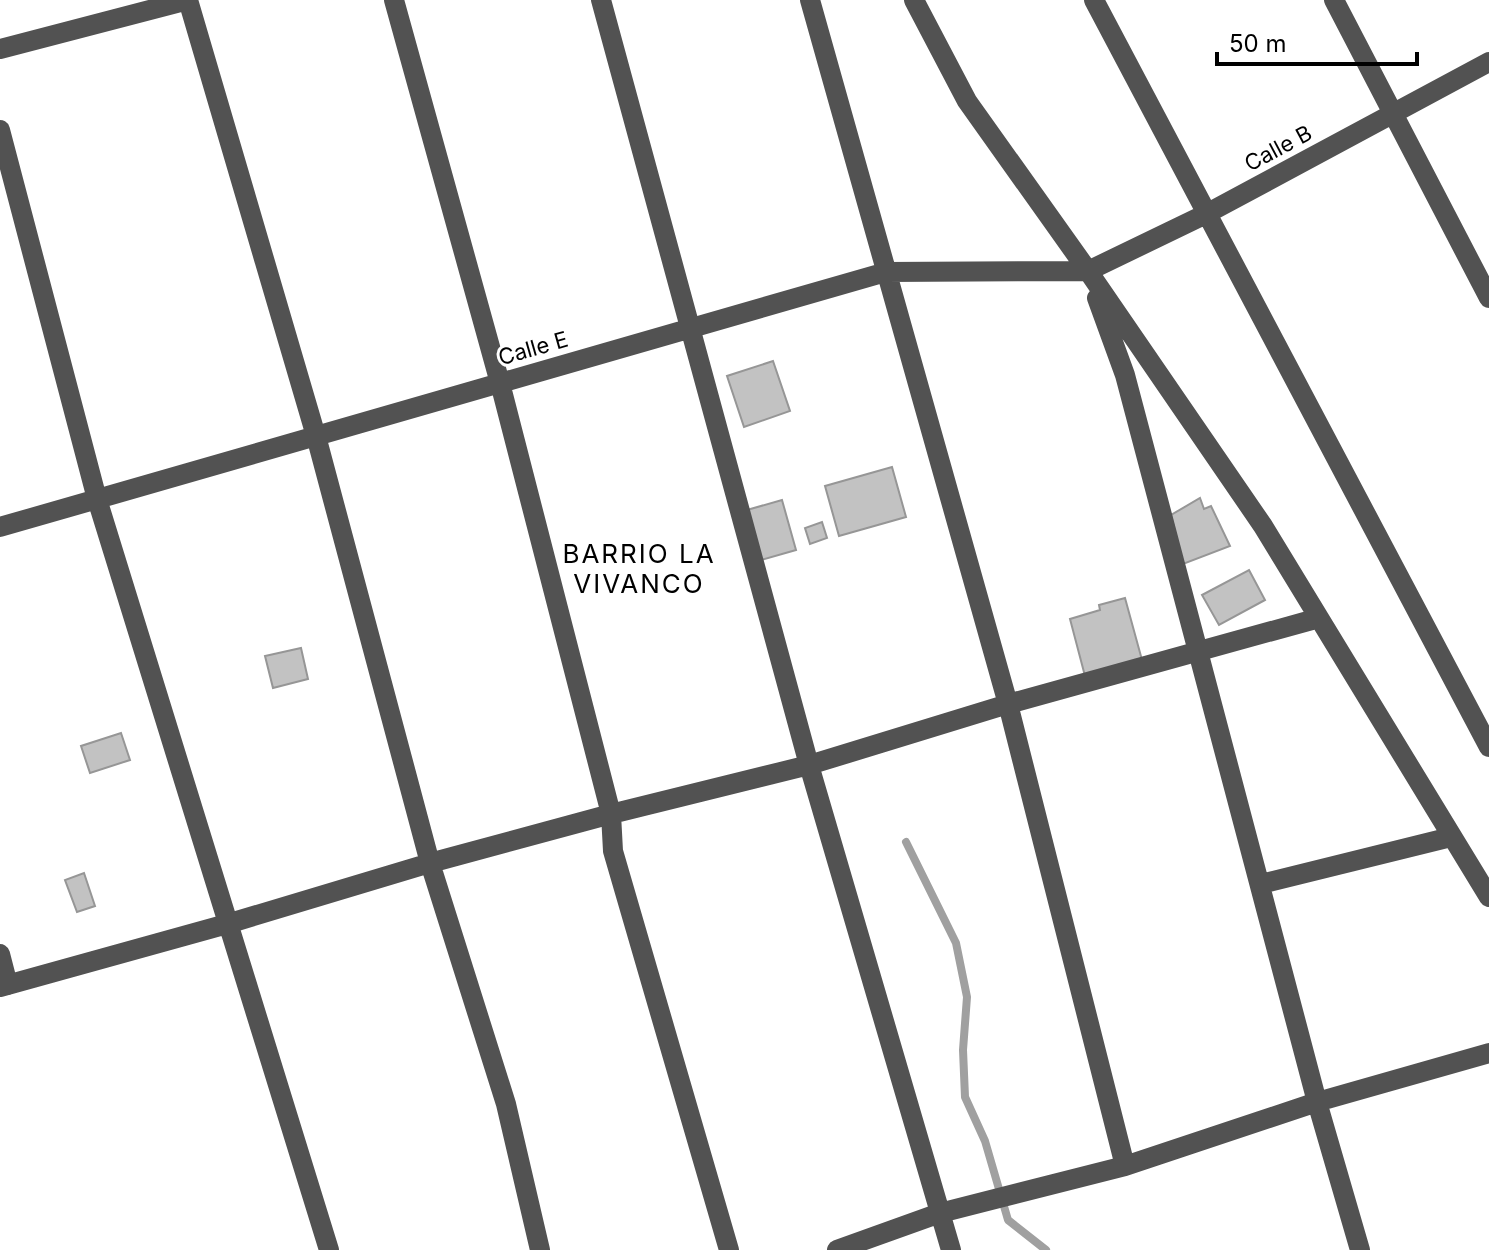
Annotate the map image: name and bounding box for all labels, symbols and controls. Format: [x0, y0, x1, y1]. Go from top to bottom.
scale bar [1217, 16, 1417, 66]
text: 50 m [1229, 29, 1287, 58]
street label: Calle B [1240, 120, 1316, 176]
street label: Calle E [495, 326, 571, 370]
district label: BARRIO LA VIVANCO [562, 538, 716, 599]

